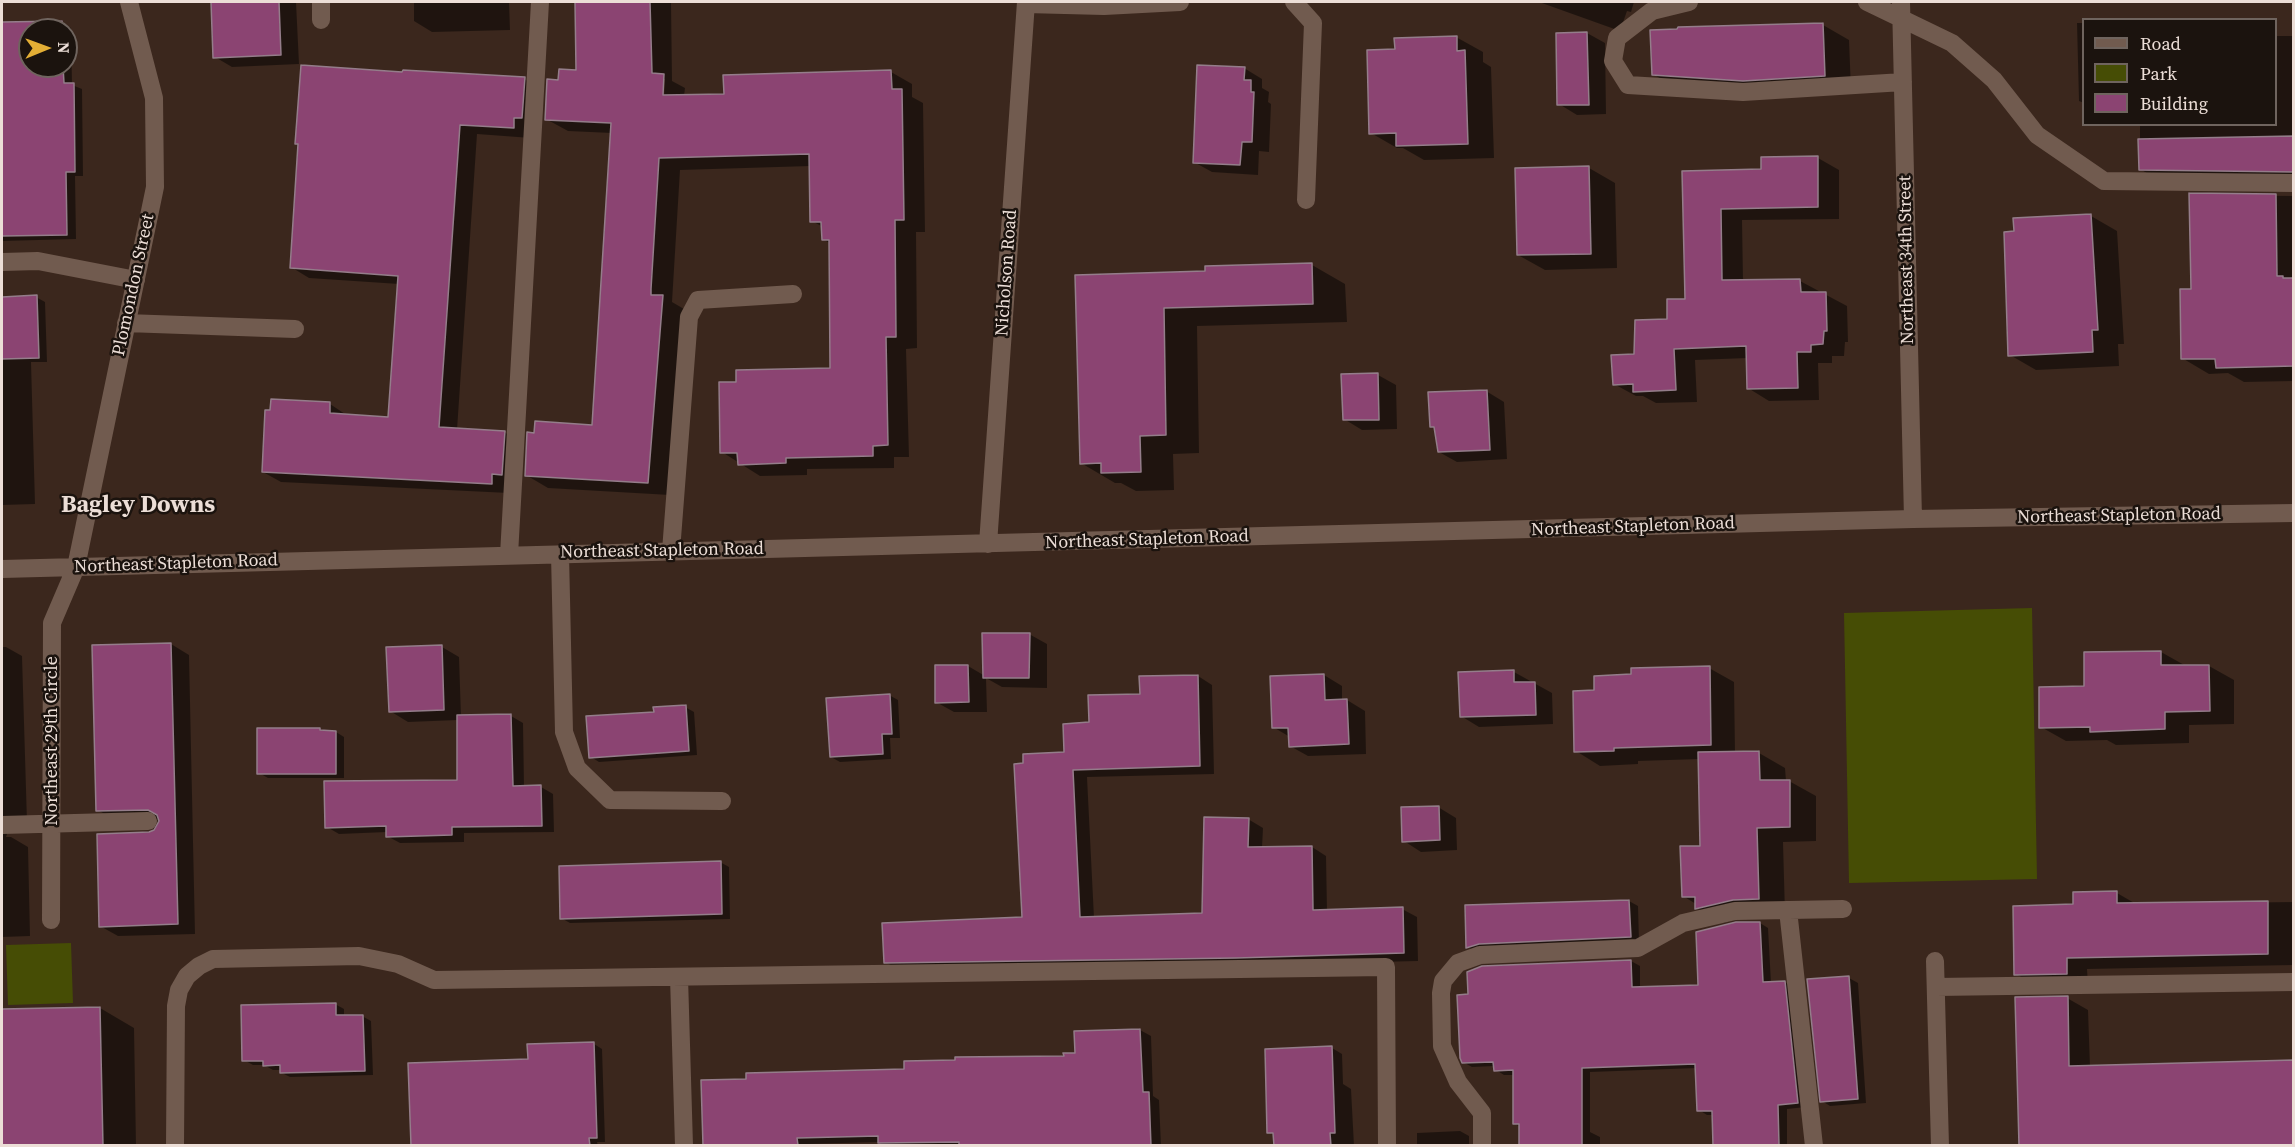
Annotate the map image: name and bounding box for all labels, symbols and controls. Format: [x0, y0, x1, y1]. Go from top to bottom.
north arrow [18, 18, 78, 78]
legend [2082, 18, 2277, 126]
text: Road [2140, 31, 2181, 56]
text: N [53, 42, 75, 54]
text: Park [2140, 61, 2177, 86]
text: Building [2140, 91, 2208, 116]
street label: Northeast 34th Street [1895, 175, 1919, 345]
street label: Nicholson Road [992, 209, 1022, 337]
street label: Plomondon Street [108, 212, 160, 358]
district label: Bagley Downs [61, 492, 215, 520]
street label: Northeast Stapleton Road [2017, 503, 2221, 529]
street label: Northeast Stapleton Road [1531, 513, 1735, 541]
street label: Northeast Stapleton Road [1045, 526, 1249, 554]
street label: Northeast Stapleton Road [560, 538, 764, 564]
street label: Northeast Stapleton Road [74, 550, 278, 578]
street label: Northeast 29th Circle [41, 656, 63, 826]

